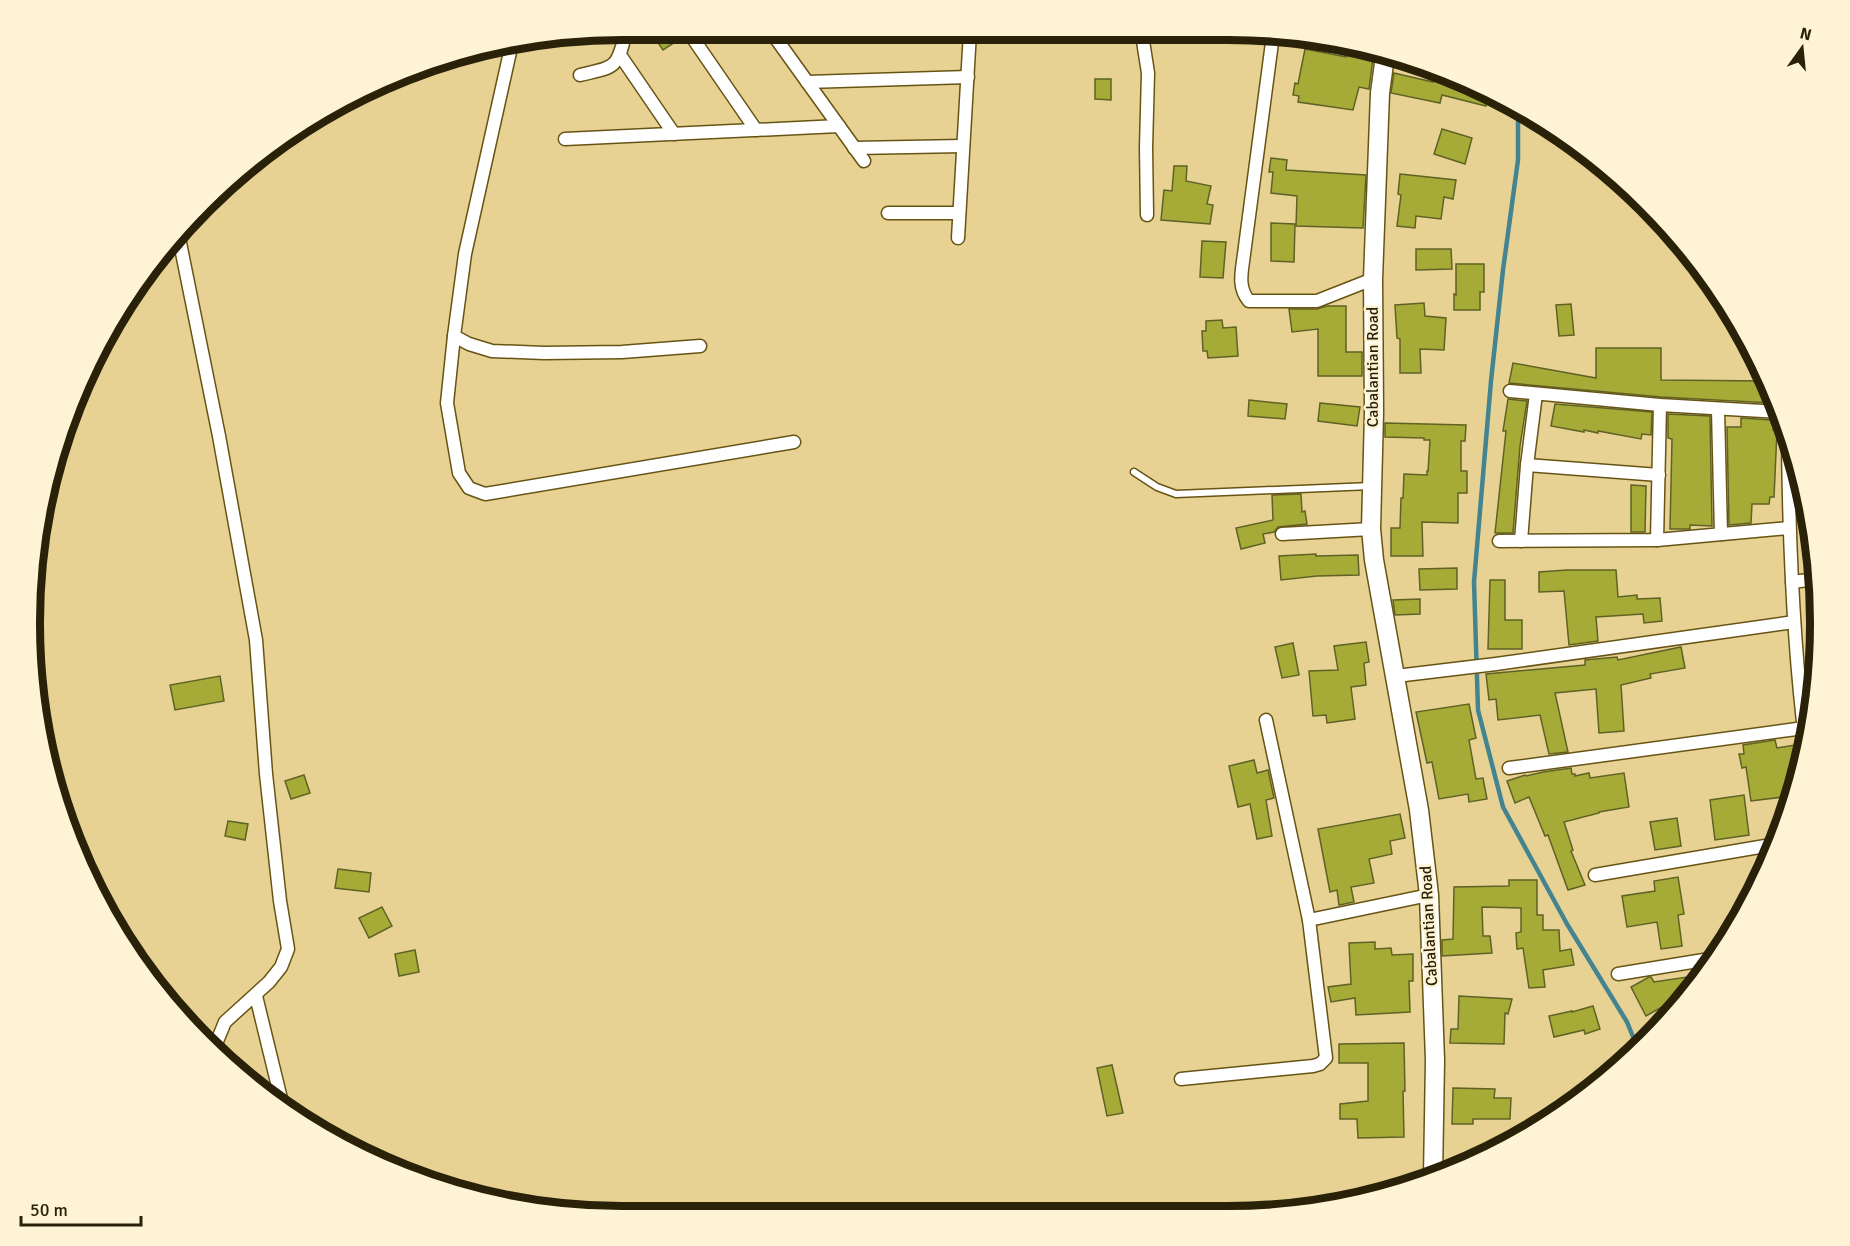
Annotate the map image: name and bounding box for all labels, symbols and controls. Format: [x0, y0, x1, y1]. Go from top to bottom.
north arrow [1772, 18, 1832, 78]
text: N [1798, 23, 1814, 46]
street label: Cabalantian Road [1363, 307, 1383, 427]
street label: Cabalantian Road [1416, 865, 1442, 987]
scale bar [21, 1189, 141, 1227]
text: 50 m [30, 1199, 68, 1221]

